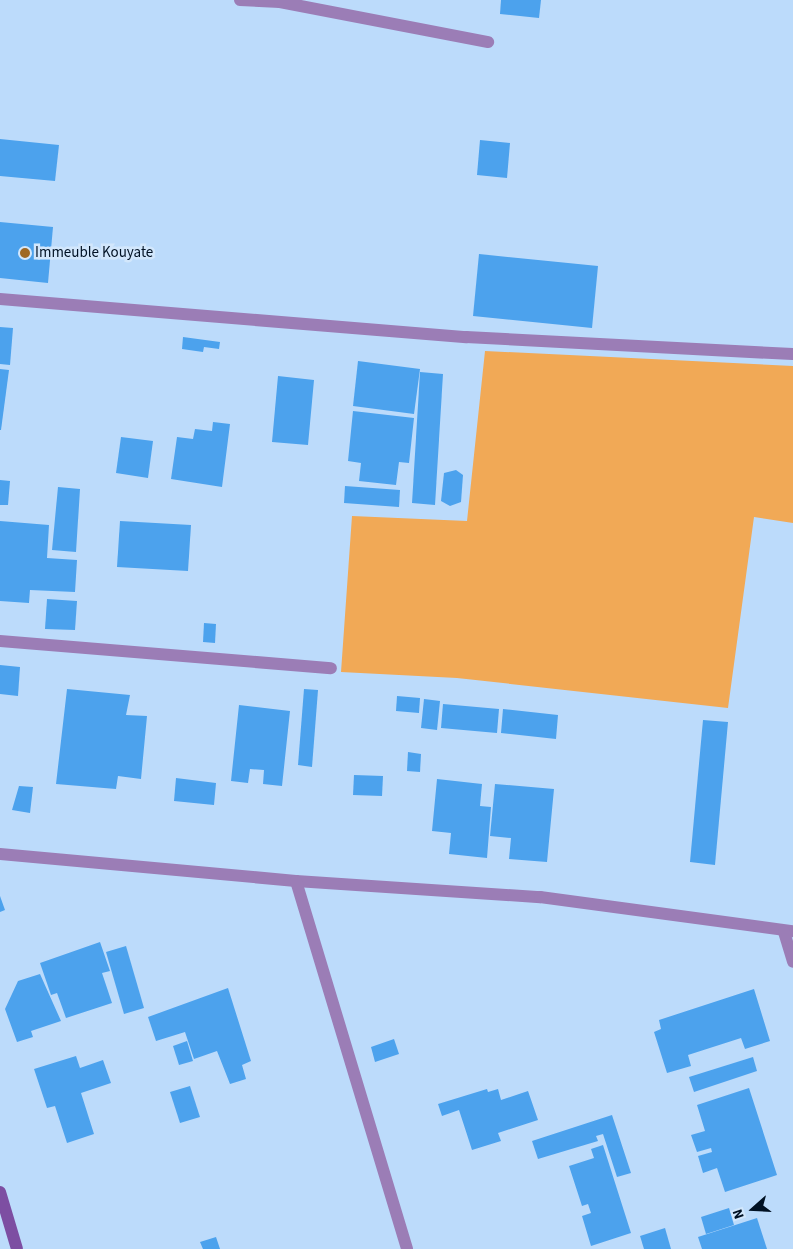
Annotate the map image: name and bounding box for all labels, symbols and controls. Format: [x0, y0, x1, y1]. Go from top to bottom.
place label: Immeuble Kouyate [35, 244, 153, 262]
marker: Immeuble Kouyate [19, 247, 31, 259]
north arrow [728, 1184, 778, 1234]
text: N [728, 1206, 750, 1222]

